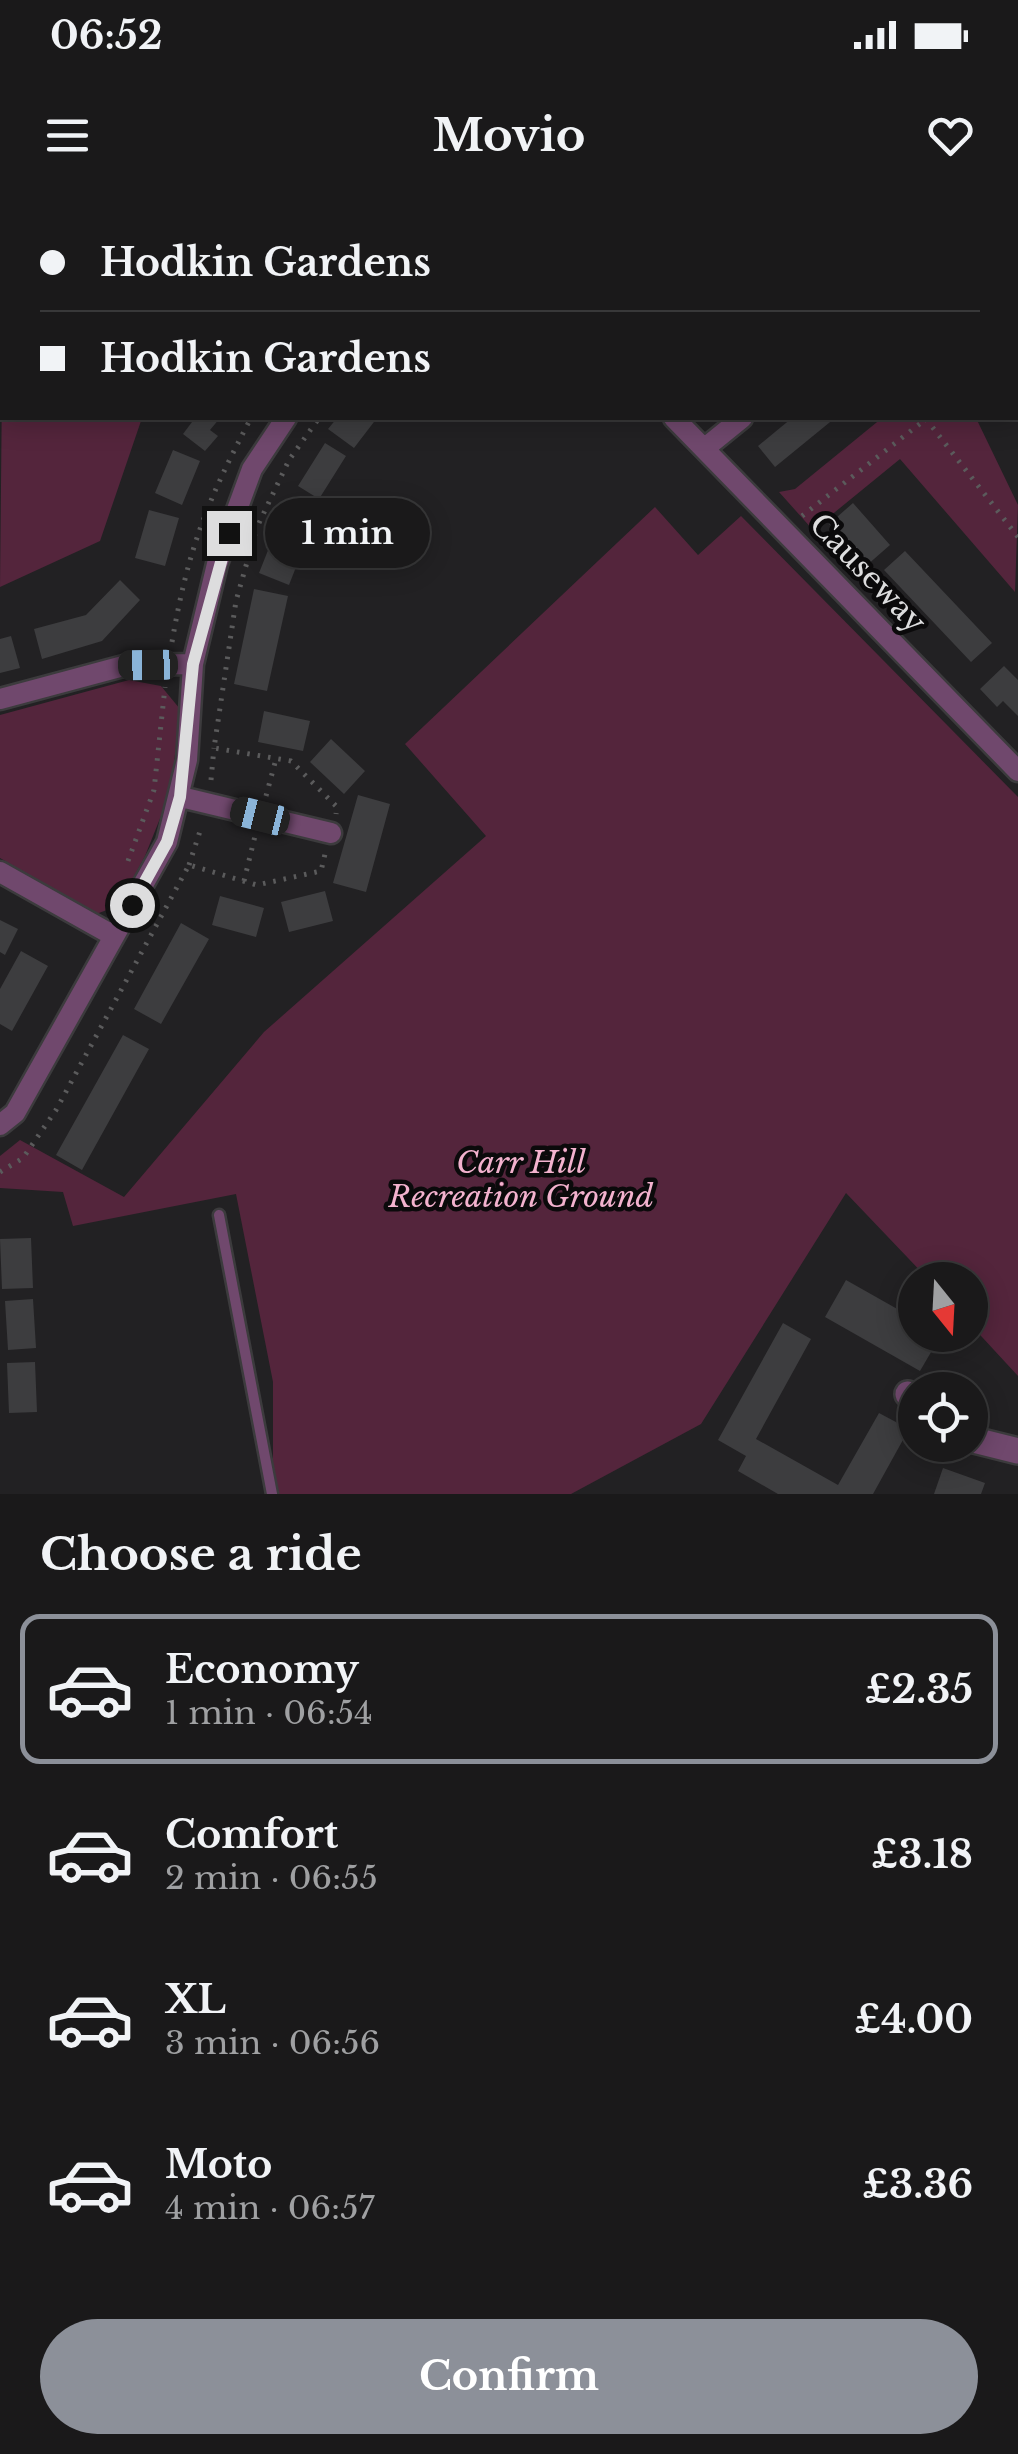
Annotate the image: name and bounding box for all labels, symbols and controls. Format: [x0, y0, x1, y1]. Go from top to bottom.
text: 06:52 [50, 12, 162, 59]
text: Movio [432, 107, 586, 163]
icon: menu [40, 108, 95, 163]
icon: heart [923, 108, 978, 163]
text: Hodkin Gardens [100, 239, 431, 286]
text: Hodkin Gardens [100, 335, 431, 382]
callout: 1 min [264, 498, 429, 568]
street label: Causeway [802, 506, 934, 640]
route end [207, 511, 252, 556]
text: 1 min [301, 513, 394, 553]
car [118, 649, 178, 681]
car [227, 794, 293, 838]
route start [110, 883, 155, 928]
park label: Carr Hill Recreation Ground [388, 1144, 653, 1215]
north arrow [898, 1262, 988, 1352]
map controls [898, 1262, 988, 1462]
button: locate [898, 1372, 988, 1462]
text: Choose a ride [40, 1526, 362, 1582]
icon: car [45, 1644, 135, 1734]
text: Economy [165, 1646, 359, 1693]
text: £2.35 [865, 1666, 973, 1713]
text: 1 min · 06:54 [165, 1693, 373, 1733]
icon: car [45, 1809, 135, 1899]
text: Comfort [165, 1811, 338, 1858]
text: £3.18 [871, 1831, 973, 1878]
text: 2 min · 06:55 [165, 1858, 378, 1898]
icon: car [45, 1974, 135, 2064]
text: XL [165, 1976, 226, 2023]
text: £4.00 [854, 1996, 973, 2043]
text: 3 min · 06:56 [165, 2023, 380, 2063]
icon: car [45, 2139, 135, 2229]
text: Moto [165, 2141, 272, 2188]
text: £3.36 [862, 2161, 973, 2208]
text: 4 min · 06:57 [165, 2188, 374, 2228]
button: Confirm [40, 2319, 978, 2434]

